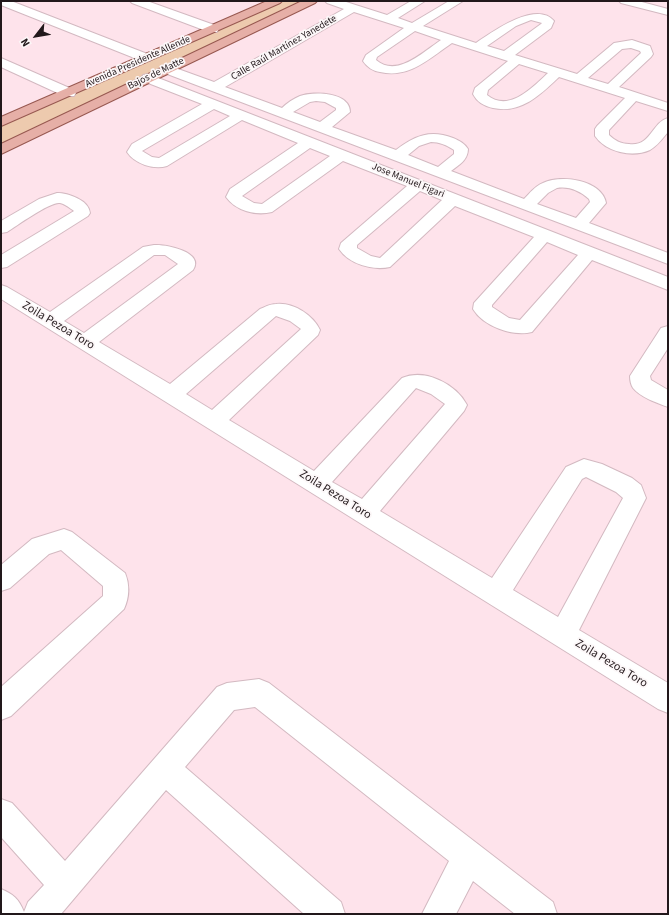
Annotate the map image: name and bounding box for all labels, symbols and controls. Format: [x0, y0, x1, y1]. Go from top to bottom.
street label: Calle Raúl Martínez Yanedete [229, 13, 339, 83]
north arrow [16, 16, 56, 56]
street label: Avenida Presidente Allende [84, 33, 192, 91]
text: N [17, 35, 34, 49]
street label: Bajos de Matte [126, 55, 186, 93]
street label: Jose Manuel Figari [370, 161, 446, 201]
street label: Zoila Pezoa Toro [19, 299, 97, 353]
street label: Zoila Pezoa Toro [296, 467, 374, 523]
street label: Zoila Pezoa Toro [572, 637, 650, 691]

